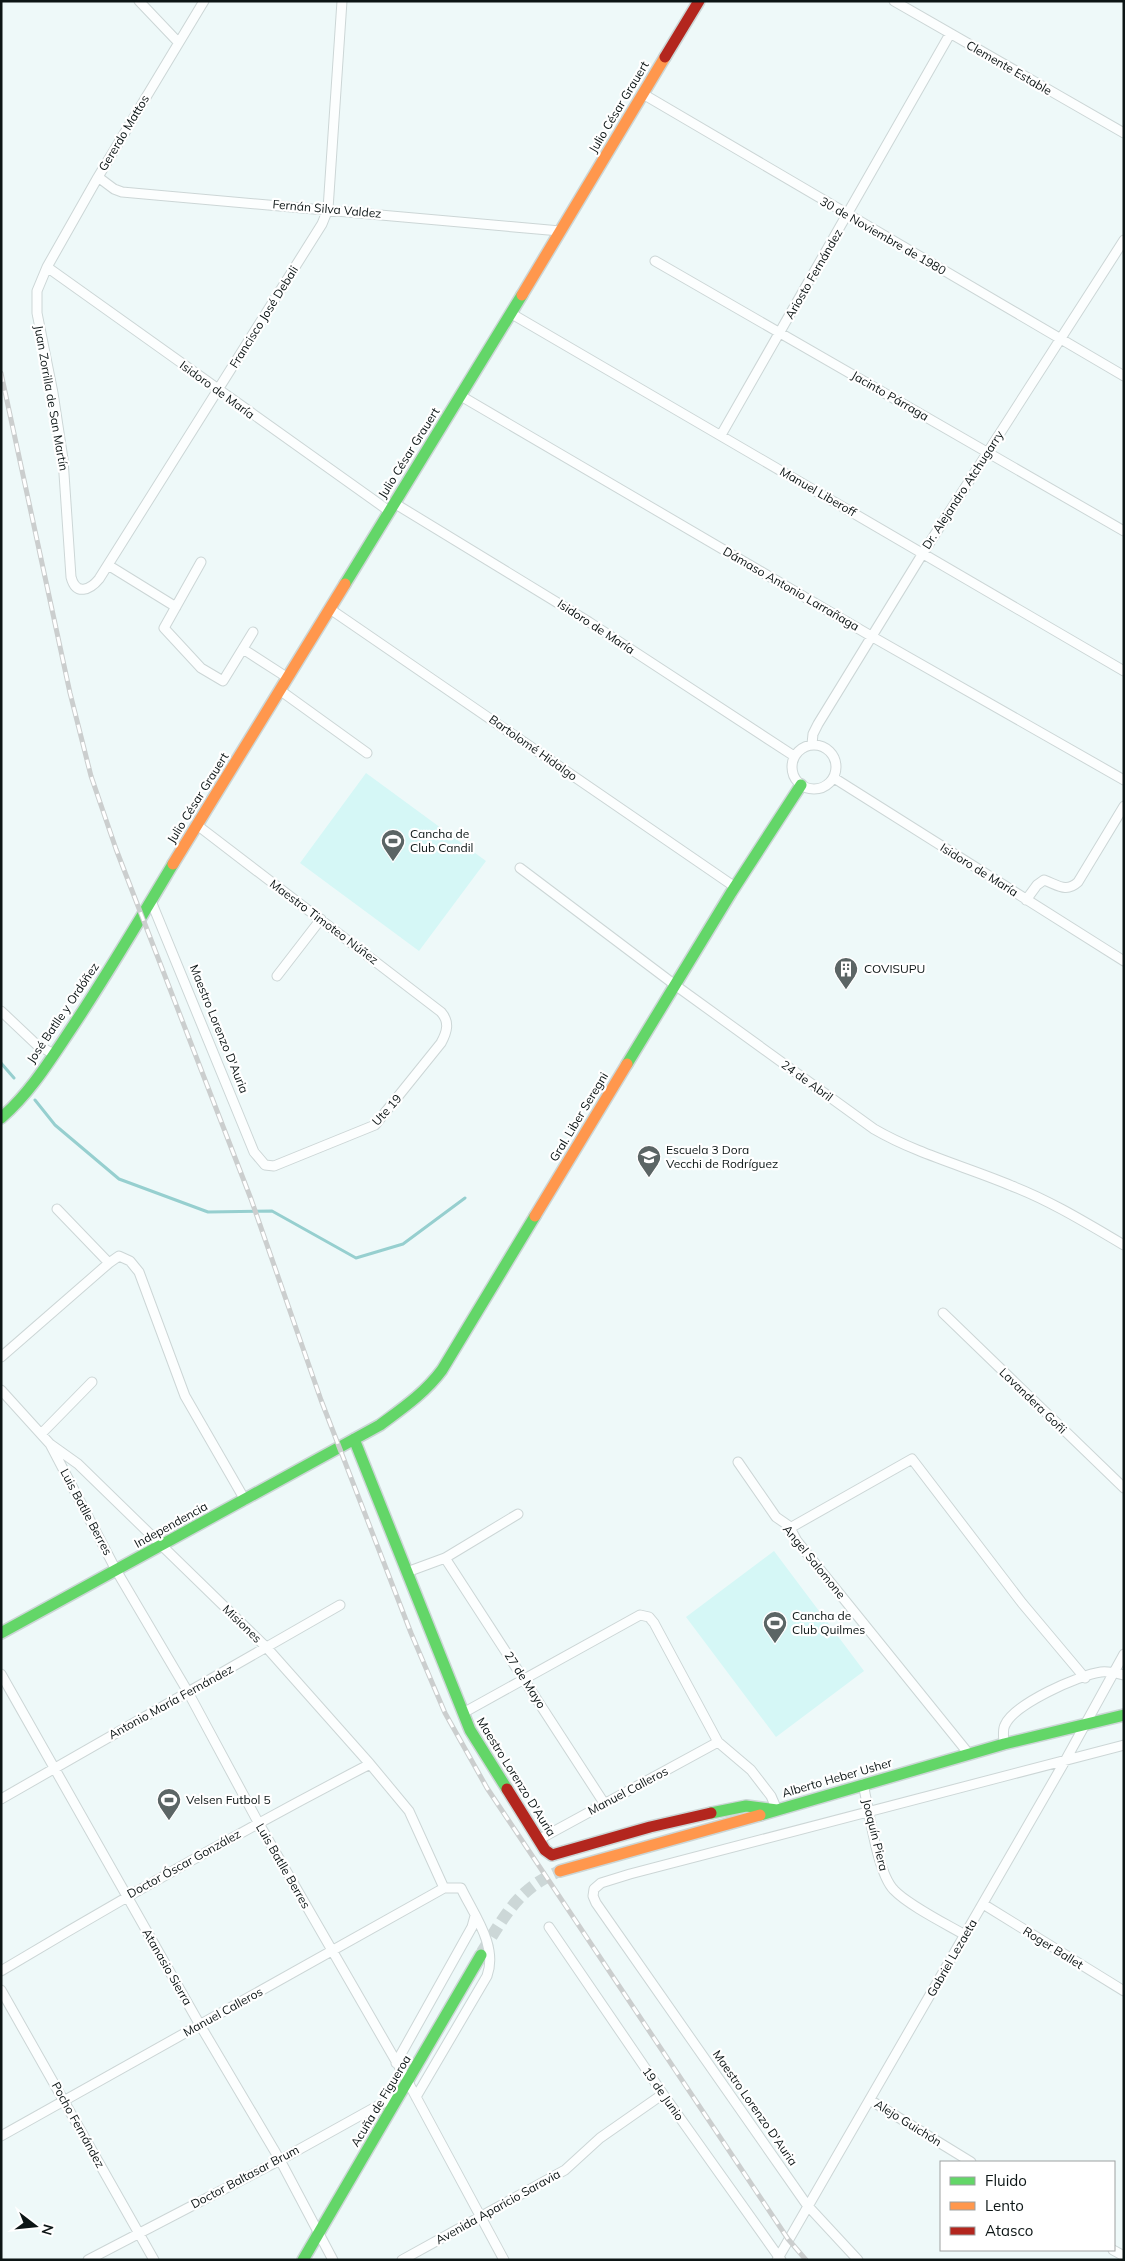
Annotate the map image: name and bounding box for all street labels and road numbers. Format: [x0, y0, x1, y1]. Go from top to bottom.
street label: Clemente Estable [964, 37, 1055, 98]
street label: Julio César Grauert [585, 58, 652, 155]
street label: Gererdo Mattos [95, 92, 152, 173]
street label: 30 de Noviembre de 1980 [817, 193, 949, 278]
street label: Fernán Silva Valdez [272, 196, 382, 221]
street label: Ariosto Fernández [782, 226, 845, 321]
street label: Francisco José Debali [226, 263, 301, 371]
street label: Juan Zorrilla de San Martín [31, 324, 72, 472]
street label: Isidoro de María [177, 357, 258, 422]
street label: Jacinto Párraga [849, 367, 931, 424]
street label: Julio César Grauert [375, 405, 443, 501]
street label: Dr. Alejandro Atchugarry [919, 427, 1007, 552]
street label: Manuel Liberoff [777, 464, 860, 520]
street label: Dámaso Antonio Larrañaga [720, 543, 862, 634]
street label: Isidoro de María [555, 596, 638, 657]
street label: Bartolomé Hidalgo [486, 712, 580, 784]
street label: Julio César Grauert [164, 750, 232, 846]
street label: Isidoro de María [938, 840, 1021, 900]
street label: Maestro Timoteo Núñez [267, 876, 382, 967]
street label: José Batlle y Ordóñez [23, 960, 102, 1066]
street label: Maestro Lorenzo D'Auria [187, 962, 252, 1095]
street label: 24 de Abril [778, 1057, 836, 1104]
street label: Gral. Liber Seregni [546, 1069, 611, 1164]
street label: Ute 19 [369, 1091, 405, 1128]
street label: Lavandera Goñi [996, 1365, 1070, 1437]
street label: Luis Batlle Berres [57, 1466, 116, 1558]
street label: Independencia [132, 1498, 210, 1551]
street label: Angel Salomone [780, 1522, 849, 1602]
street label: Misiones [220, 1601, 265, 1646]
street label: 27 de Mayo [501, 1648, 549, 1711]
street label: Antonio María Fernández [106, 1661, 236, 1742]
street label: Maestro Lorenzo D'Auria [474, 1714, 559, 1839]
street label: Alberto Heber Usher [780, 1754, 894, 1800]
street label: Manuel Calleros [585, 1763, 670, 1818]
street label: Joaquín Piera [859, 1797, 892, 1873]
street label: Luis Batlle Berres [253, 1820, 314, 1911]
street label: Doctor Óscar González [124, 1826, 243, 1901]
street label: Gabriel Lezaeta [923, 1916, 980, 1999]
street label: Roger Ballet [1020, 1923, 1086, 1972]
street label: Atanasio Sierra [139, 1926, 195, 2008]
street label: Manuel Calleros [180, 1984, 265, 2040]
street label: Maestro Lorenzo D'Auria [710, 2047, 801, 2168]
street label: Acuña de Figueroa [347, 2052, 414, 2149]
street label: 19 de Junio [639, 2064, 687, 2124]
street label: Pocho Fernández [49, 2079, 108, 2170]
street label: Alejo Guichón [872, 2096, 945, 2149]
street label: Doctor Baltasar Brum [188, 2142, 301, 2211]
street label: Avenida Aparicio Saravia [433, 2166, 563, 2247]

